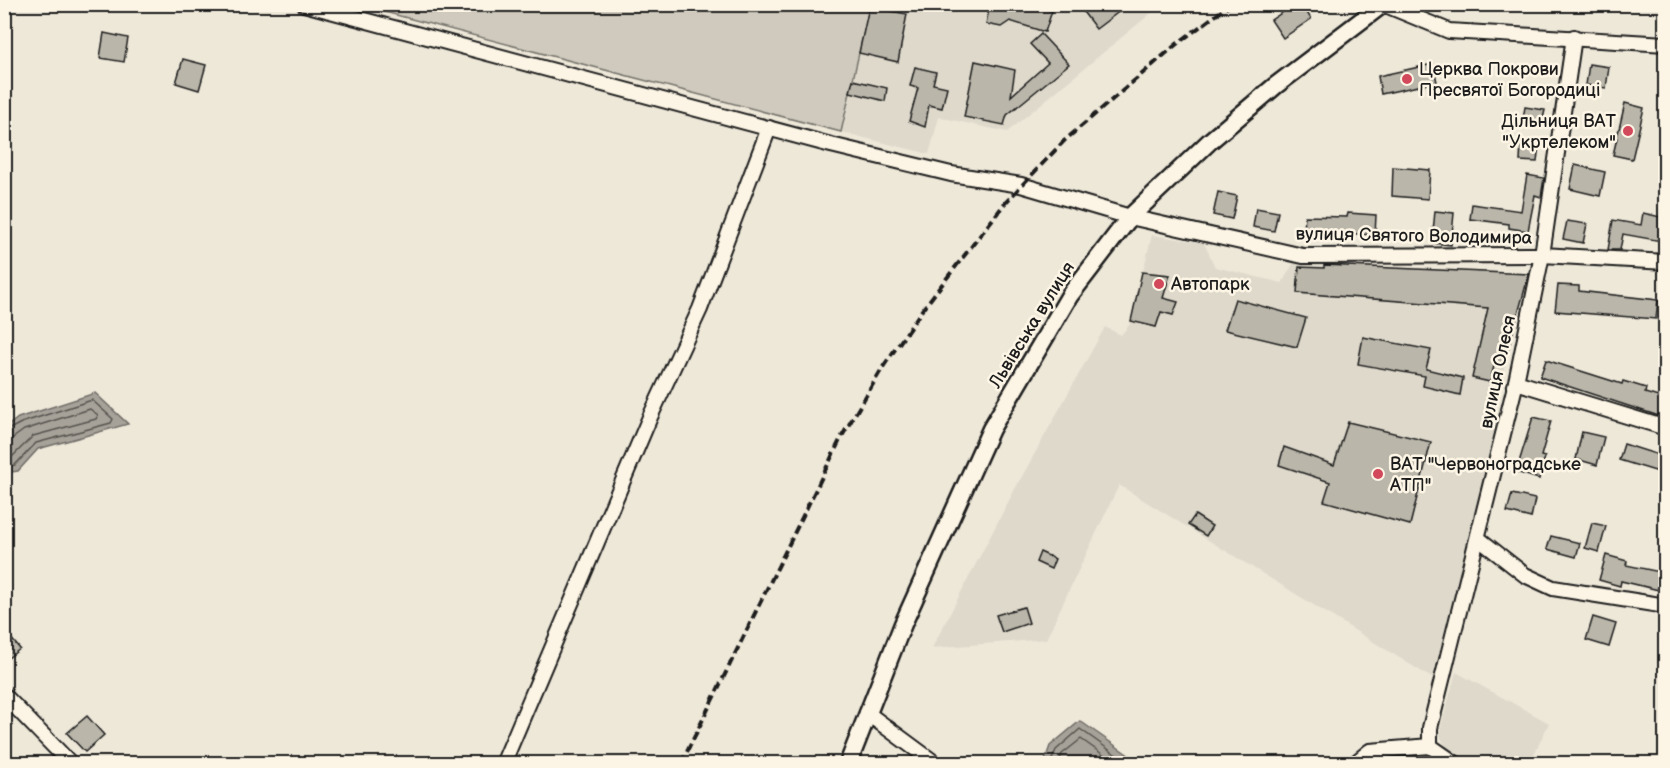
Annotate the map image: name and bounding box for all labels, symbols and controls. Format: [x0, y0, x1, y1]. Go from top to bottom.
place label: Церква Покрови Пресвятої Богородиці [1419, 59, 1600, 101]
marker: Церква Покрови Пресвятої Богородиці [1400, 72, 1414, 86]
place label: Дільниця ВАТ "Укртелеком" [1501, 111, 1617, 153]
marker: Дільниця ВАТ "Укртелеком" [1621, 124, 1635, 138]
street label: вулиця Святого Володимира [1295, 223, 1533, 249]
street label: Львівська вулиця [984, 258, 1079, 393]
place label: Автопарк [1170, 274, 1250, 295]
marker: Автопарк [1152, 277, 1166, 291]
street label: вулиця Олеся [1476, 313, 1520, 431]
place label: ВАТ "Червоноградське АТП" [1389, 454, 1581, 496]
marker: ВАТ "Червоноградське АТП" [1371, 467, 1385, 481]

